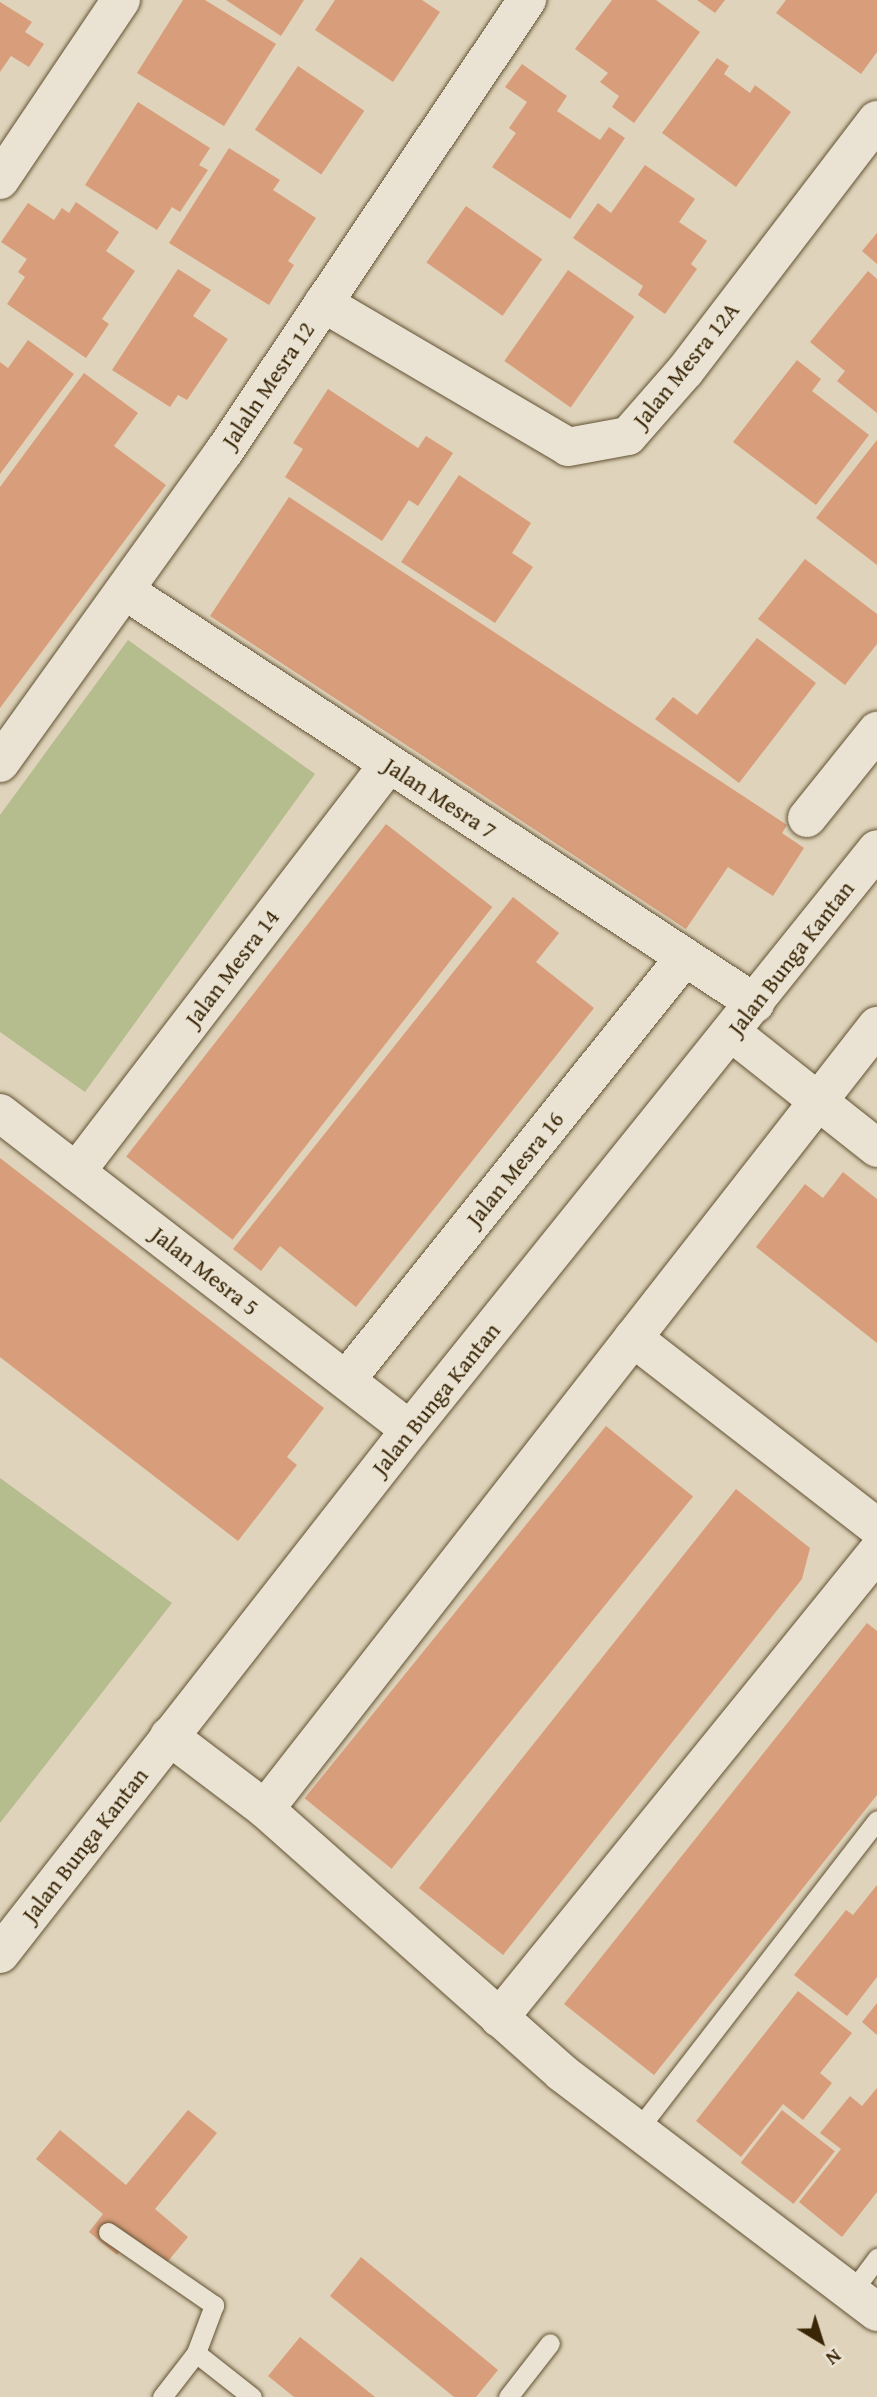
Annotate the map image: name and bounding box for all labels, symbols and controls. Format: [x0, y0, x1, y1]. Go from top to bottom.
street label: Jalan Mesra 12A [627, 297, 745, 433]
street label: Jalaln Mesra 12 [216, 317, 320, 453]
street label: Jalan Mesra 7 [379, 751, 501, 845]
street label: Jalan Bunga Kantan [722, 875, 860, 1041]
street label: Jalan Mesra 14 [179, 904, 285, 1032]
street label: Jalan Mesra 16 [460, 1106, 570, 1232]
street label: Jalan Mesra 5 [146, 1221, 264, 1321]
street label: Jalan Bunga Kantan [366, 1317, 506, 1481]
street label: Jalan Bunga Kantan [16, 1762, 154, 1928]
north arrow [786, 2306, 856, 2376]
text: N [820, 2343, 848, 2372]

